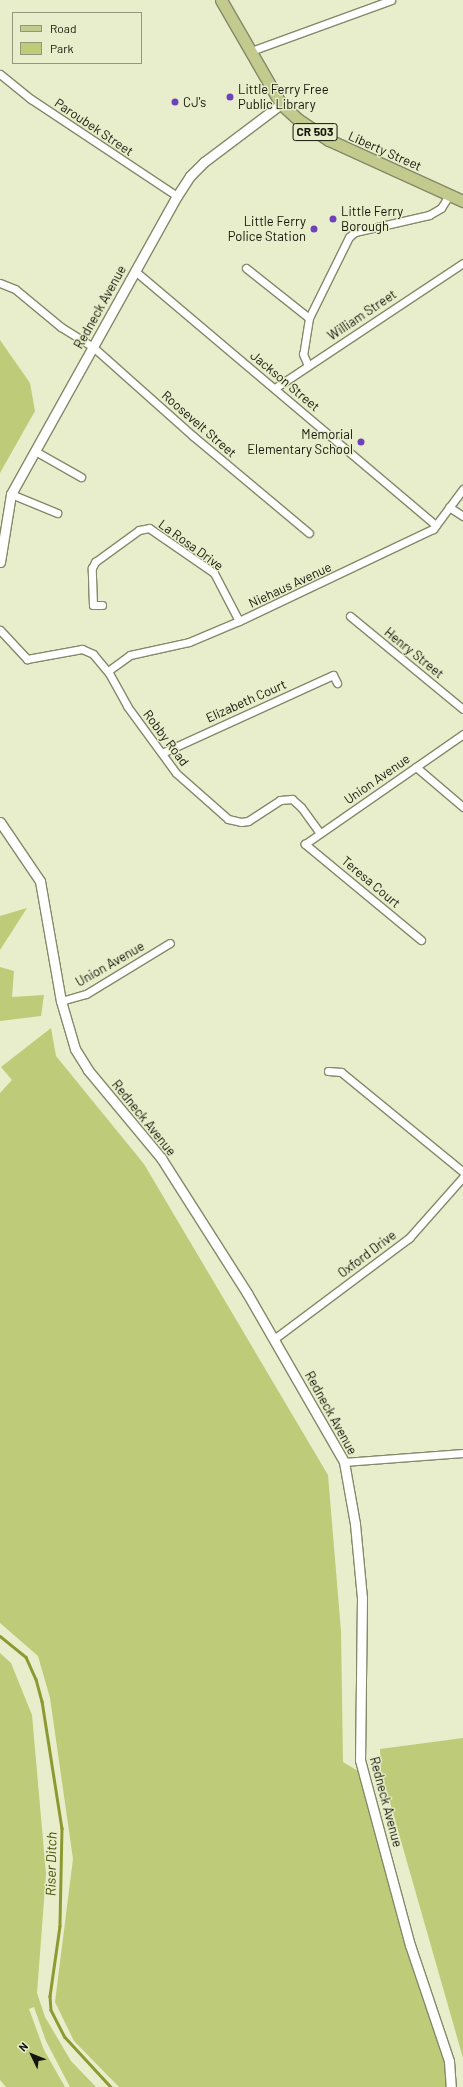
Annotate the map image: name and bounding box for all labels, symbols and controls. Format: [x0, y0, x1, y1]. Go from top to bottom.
legend [12, 12, 142, 64]
text: Road [50, 21, 77, 35]
text: Park [50, 41, 74, 55]
place label: Little Ferry Free Public Library [238, 82, 329, 113]
marker: Little Ferry Free Public Library [225, 92, 235, 102]
place label: CJ's [183, 94, 206, 110]
street label: Paroubek Street [52, 95, 136, 159]
marker: CJ's [170, 97, 180, 107]
road number: CR 503 [292, 122, 338, 142]
street label: Liberty Street [346, 128, 424, 174]
place label: Little Ferry Borough [341, 204, 403, 235]
place label: Little Ferry Police Station [228, 214, 306, 245]
marker: Little Ferry Borough [328, 214, 338, 224]
marker: Little Ferry Police Station [309, 224, 319, 234]
street label: Redneck Avenue [71, 263, 129, 351]
street label: William Street [325, 286, 399, 344]
street label: Jackson Street [247, 347, 323, 415]
street label: Roosevelt Street [158, 387, 240, 461]
place label: Memorial Elementary School [247, 427, 353, 458]
marker: Memorial Elementary School [356, 437, 366, 447]
street label: La Rosa Drive [156, 516, 226, 574]
street label: Niehaus Avenue [246, 559, 334, 611]
street label: Henry Street [381, 624, 447, 682]
street label: Elizabeth Court [203, 676, 289, 726]
street label: Robby Road [140, 707, 192, 769]
street label: Union Avenue [341, 751, 413, 807]
street label: Teresa Court [338, 853, 404, 911]
street label: Union Avenue [73, 938, 147, 990]
street label: Redneck Avenue [109, 1077, 179, 1159]
street label: Oxford Drive [335, 1227, 399, 1281]
street label: Redneck Avenue [302, 1369, 360, 1457]
street label: Redneck Avenue [366, 1755, 406, 1849]
water label: Riser Ditch [42, 1832, 60, 1896]
north arrow [12, 2035, 52, 2075]
text: N [16, 2039, 30, 2054]

